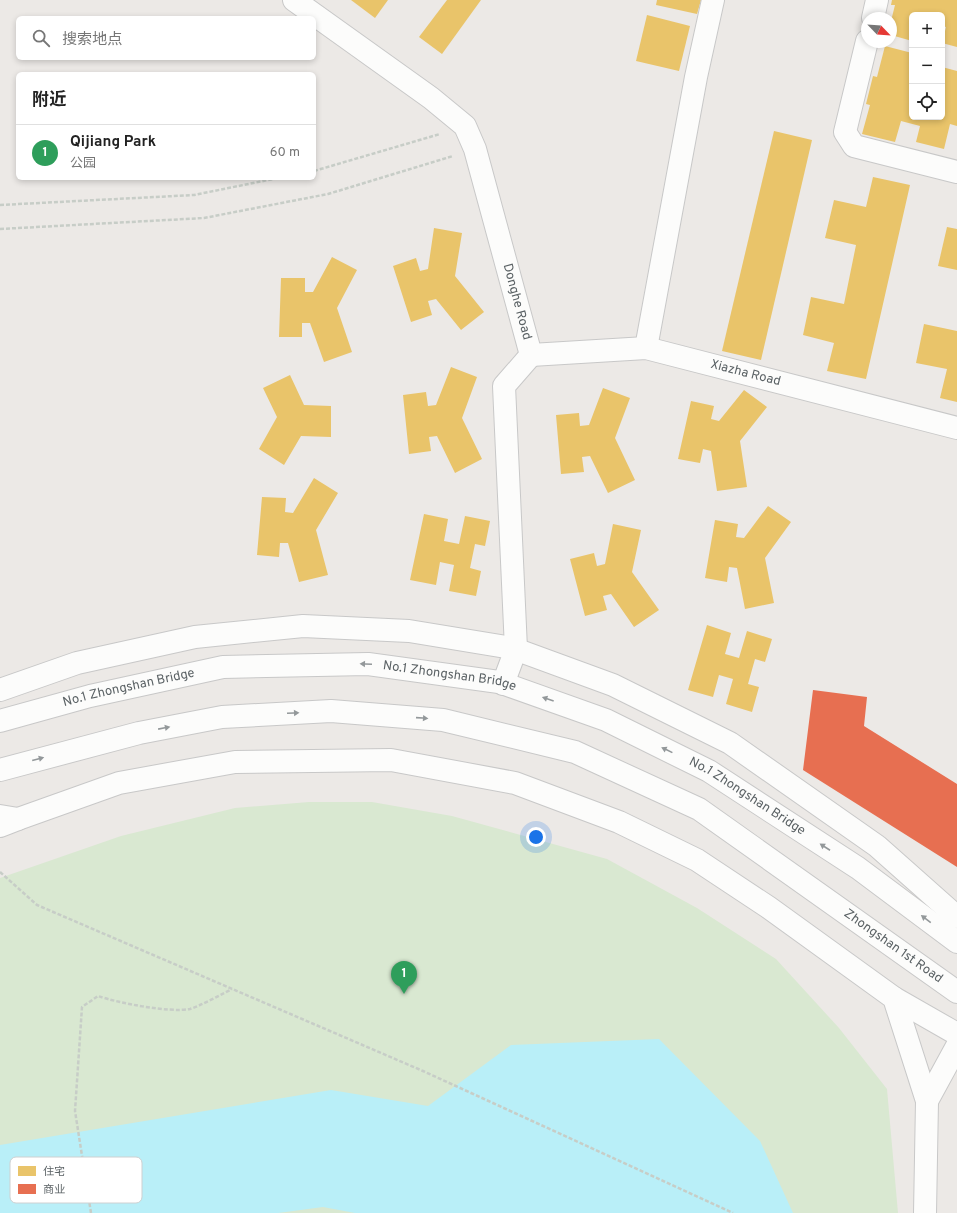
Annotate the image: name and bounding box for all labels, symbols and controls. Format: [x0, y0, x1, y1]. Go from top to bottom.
north arrow [861, 12, 897, 48]
map controls [909, 12, 945, 120]
button: + [909, 12, 945, 48]
search box [16, 16, 316, 60]
icon: search [30, 27, 52, 49]
text: 搜索地点 [62, 31, 122, 50]
button: − [909, 48, 945, 84]
button: locate [909, 84, 945, 120]
text: 附近 [32, 90, 66, 112]
text: Qijiang Park [70, 133, 156, 152]
text: 1 [42, 145, 48, 161]
text: 60 m [270, 145, 300, 161]
text: 公园 [70, 156, 96, 172]
street label: Donghe Road [499, 262, 535, 342]
street label: Xiazha Road [709, 357, 782, 390]
street label: No.1 Zhongshan Bridge [382, 658, 518, 695]
one-way arrow [359, 661, 372, 667]
street label: No.1 Zhongshan Bridge [61, 665, 196, 711]
one-way arrow [541, 696, 553, 702]
one-way arrow [287, 710, 299, 717]
one-way arrow [416, 715, 428, 722]
one-way arrow [158, 725, 170, 731]
one-way arrow [661, 747, 673, 753]
street label: No.1 Zhongshan Bridge [686, 754, 808, 839]
one-way arrow [31, 756, 44, 762]
your location [526, 827, 546, 847]
one-way arrow [820, 843, 831, 851]
street label: Zhongshan 1st Road [840, 906, 946, 987]
one-way arrow [920, 915, 931, 923]
pin: 1 [391, 961, 417, 994]
legend [10, 1157, 142, 1203]
text: 住宅 [43, 1165, 65, 1179]
text: 商业 [43, 1183, 65, 1197]

